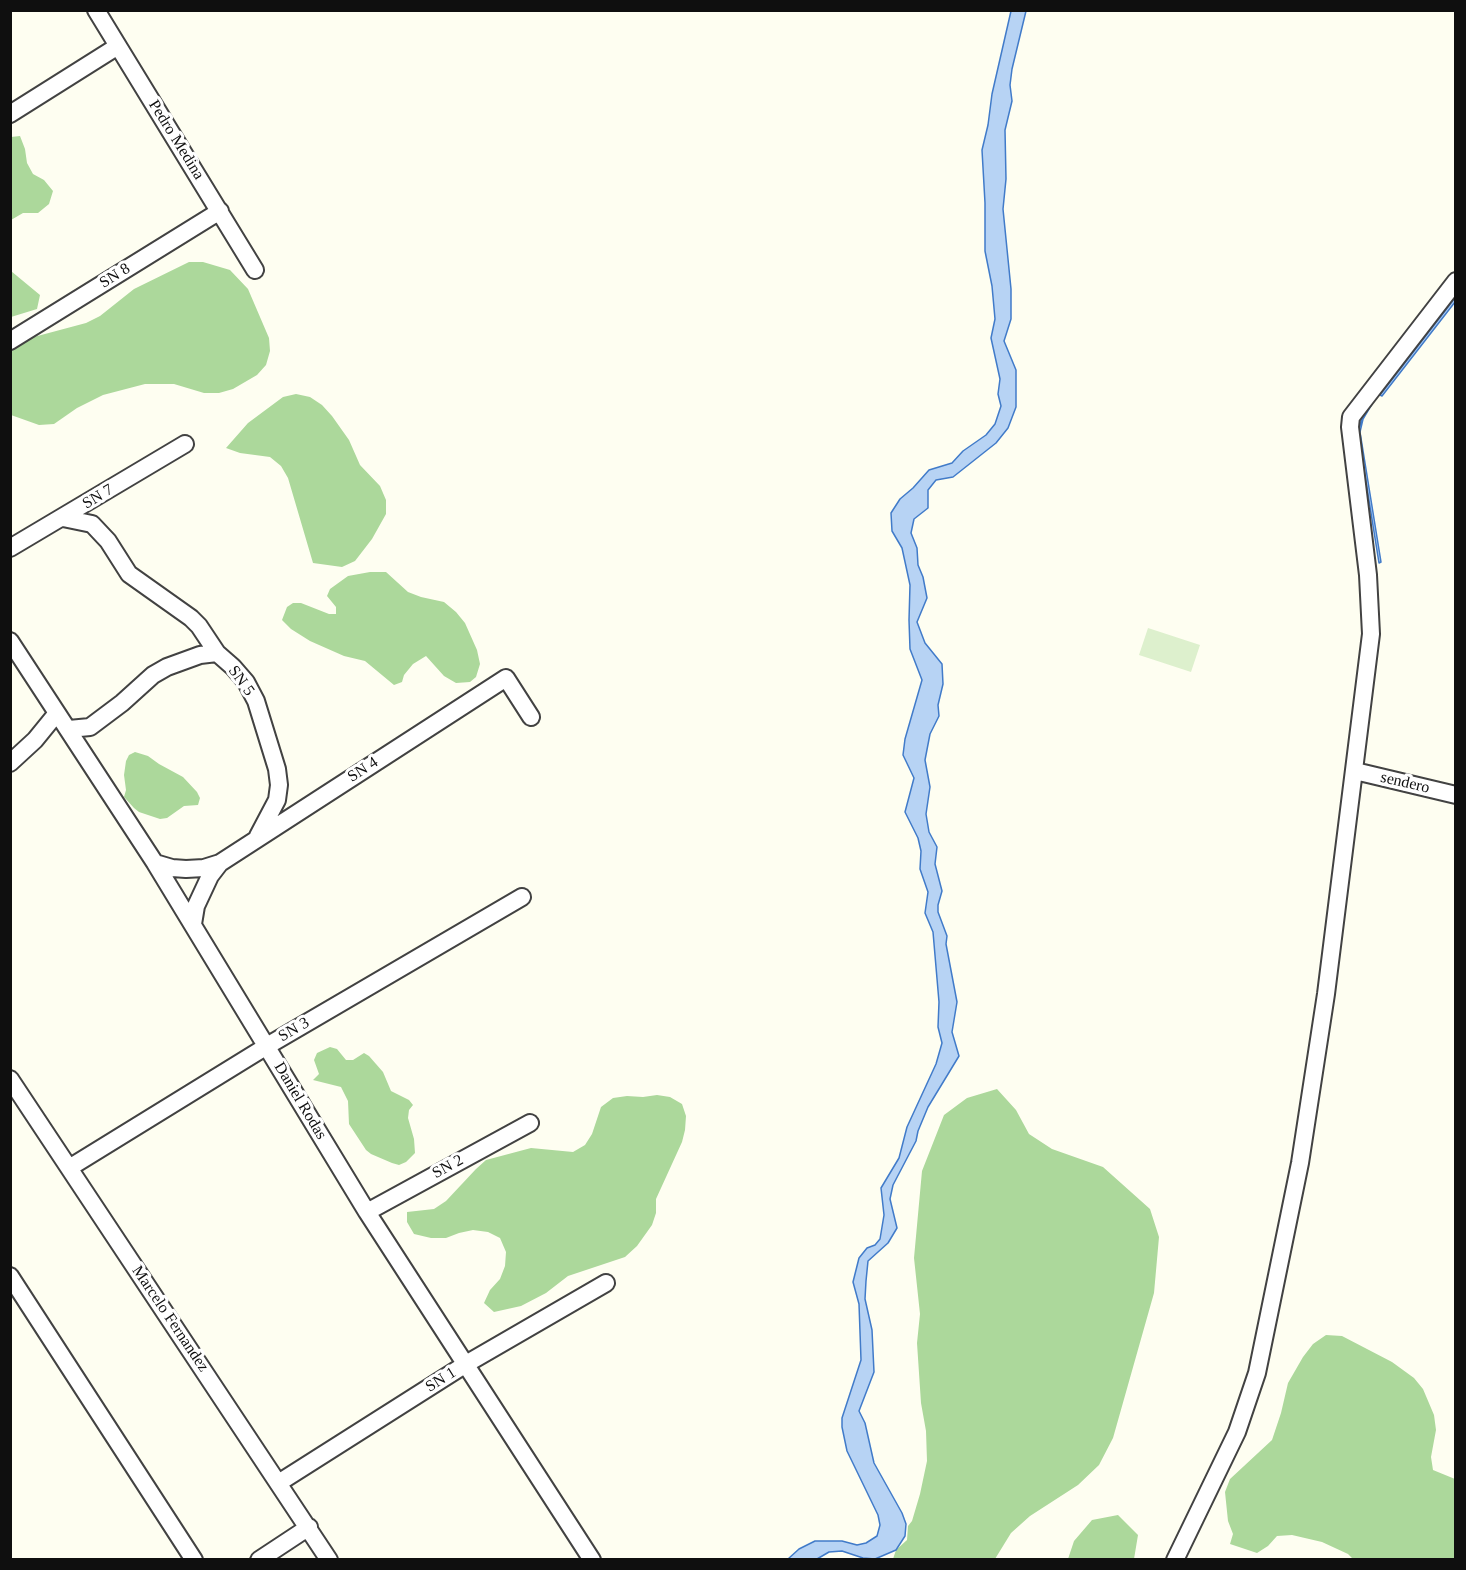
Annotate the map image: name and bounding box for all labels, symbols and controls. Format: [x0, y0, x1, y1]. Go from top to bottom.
street label: Pedro Medina [144, 97, 208, 183]
street label: SN 8 [96, 259, 134, 293]
street label: SN 7 [79, 480, 117, 514]
street label: SN 5 [224, 662, 258, 700]
street label: SN 4 [344, 753, 382, 787]
street label: sendero [1379, 768, 1431, 798]
street label: SN 3 [275, 1014, 313, 1046]
street label: Daniel Rodas [269, 1059, 331, 1143]
street label: SN 2 [429, 1151, 467, 1183]
street label: Marcelo Fernandez [127, 1262, 213, 1376]
street label: SN 1 [422, 1363, 460, 1397]

